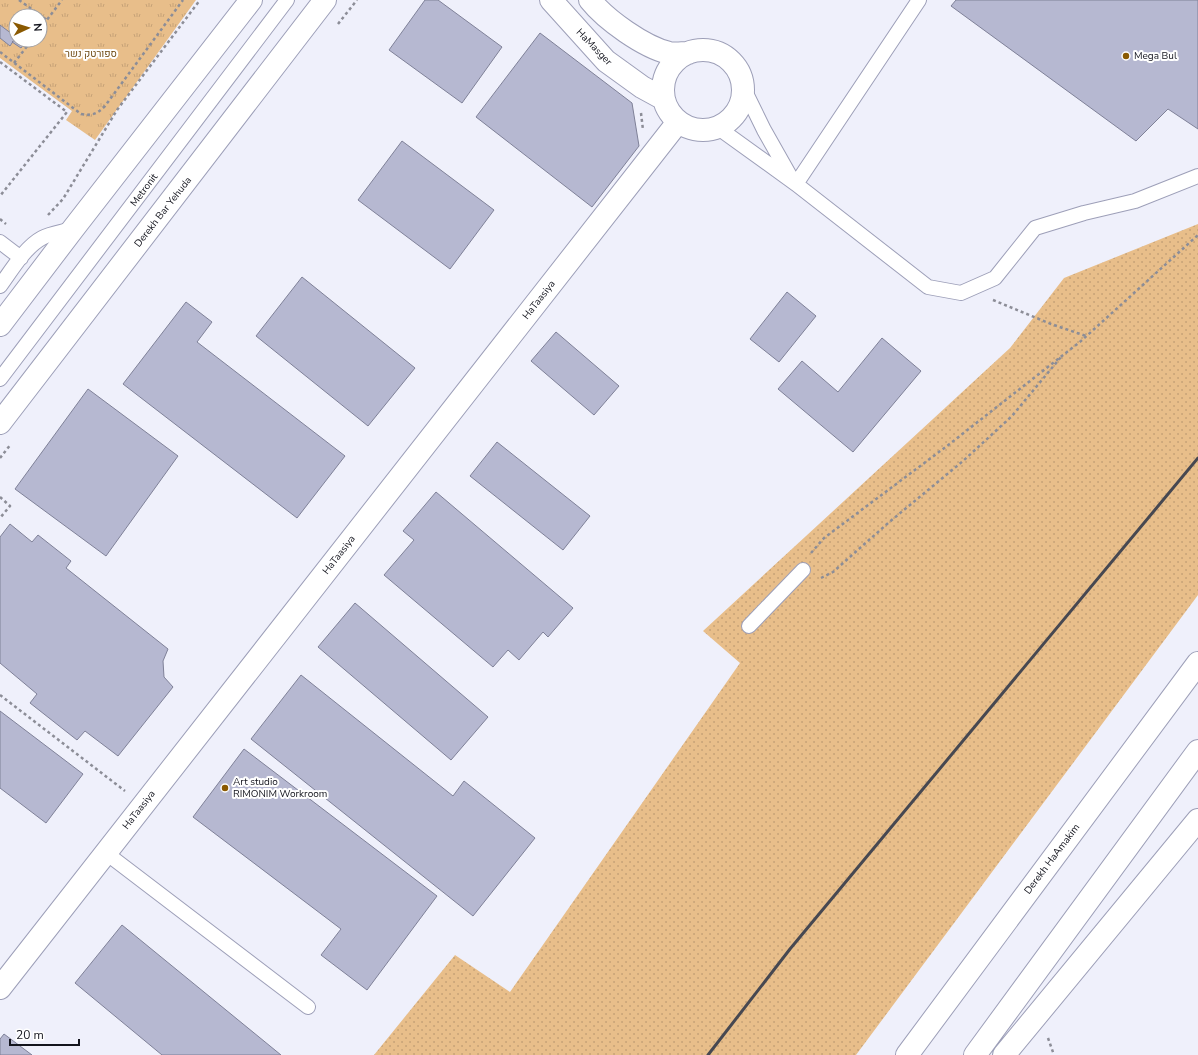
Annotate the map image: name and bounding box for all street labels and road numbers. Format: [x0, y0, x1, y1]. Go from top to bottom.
street label: HaMasger [573, 25, 615, 69]
street label: Metronit [127, 170, 161, 209]
street label: Derekh Bar Yehuda [131, 174, 195, 250]
street label: HaTaasiya [519, 277, 559, 323]
street label: HaTaasiya [319, 532, 359, 578]
street label: HaTaasiya [119, 787, 159, 833]
street label: Derekh HaAmakim [1021, 821, 1083, 897]

